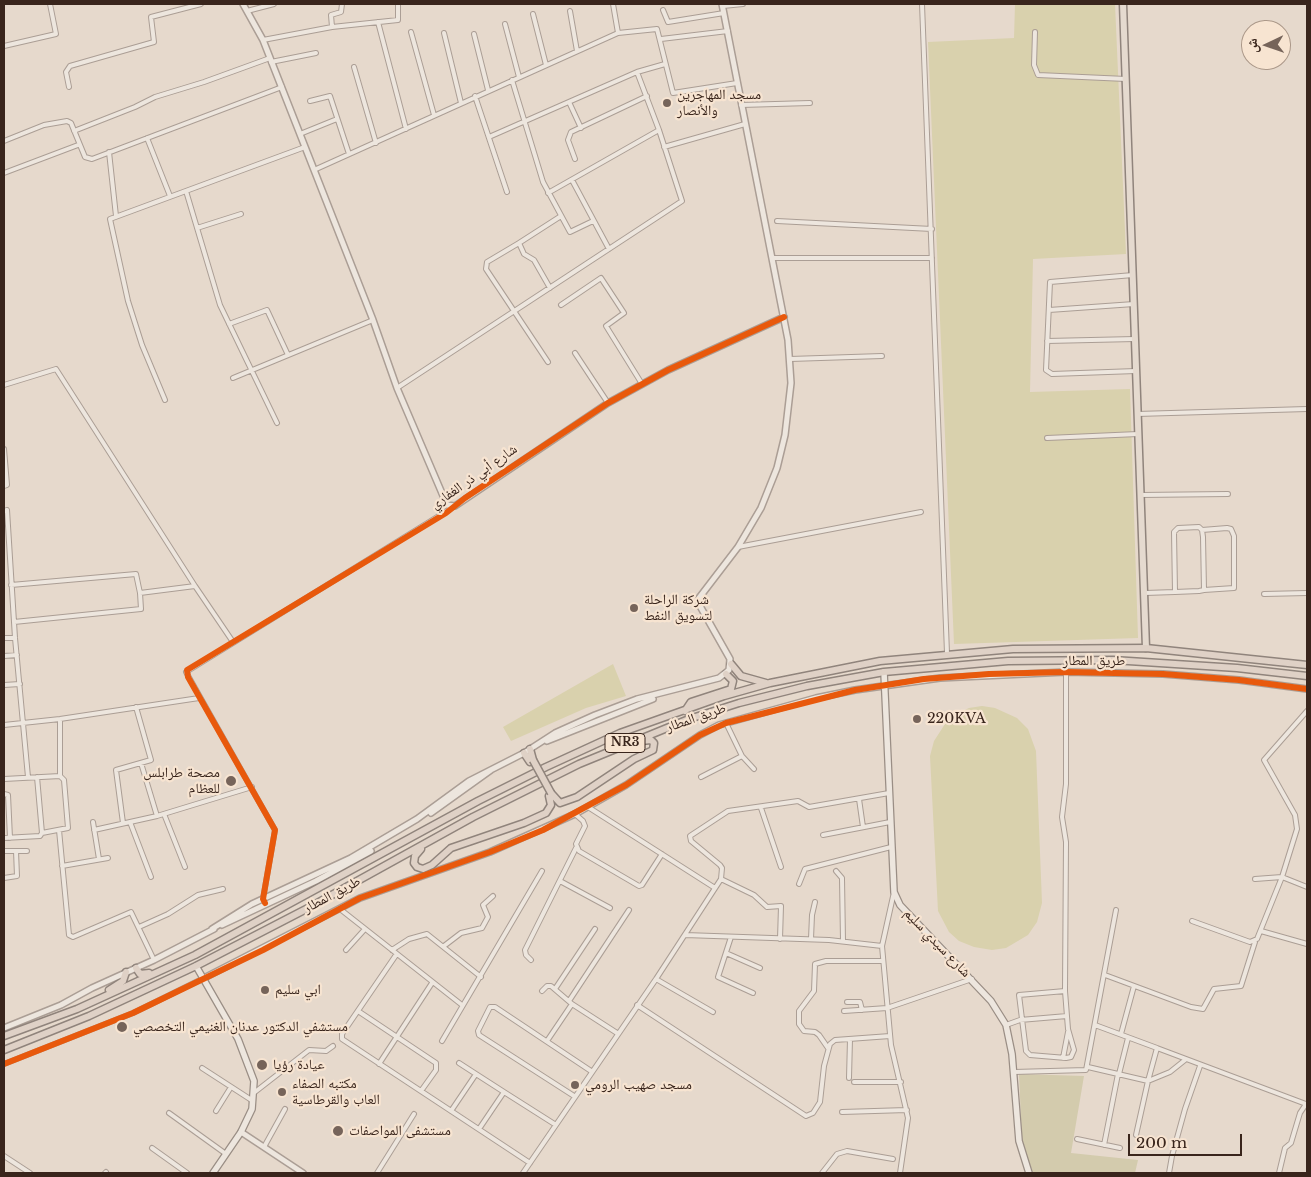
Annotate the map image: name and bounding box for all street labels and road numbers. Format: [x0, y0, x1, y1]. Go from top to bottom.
street label: شارع أبي ذر الغفاري [427, 441, 521, 513]
street label: طريق المطار [1063, 653, 1125, 669]
street label: طريق المطار [664, 700, 728, 736]
road number: NR3 [605, 734, 645, 752]
street label: طريق المطار [300, 873, 364, 917]
street label: شارع سيدي سليم [900, 905, 974, 981]

